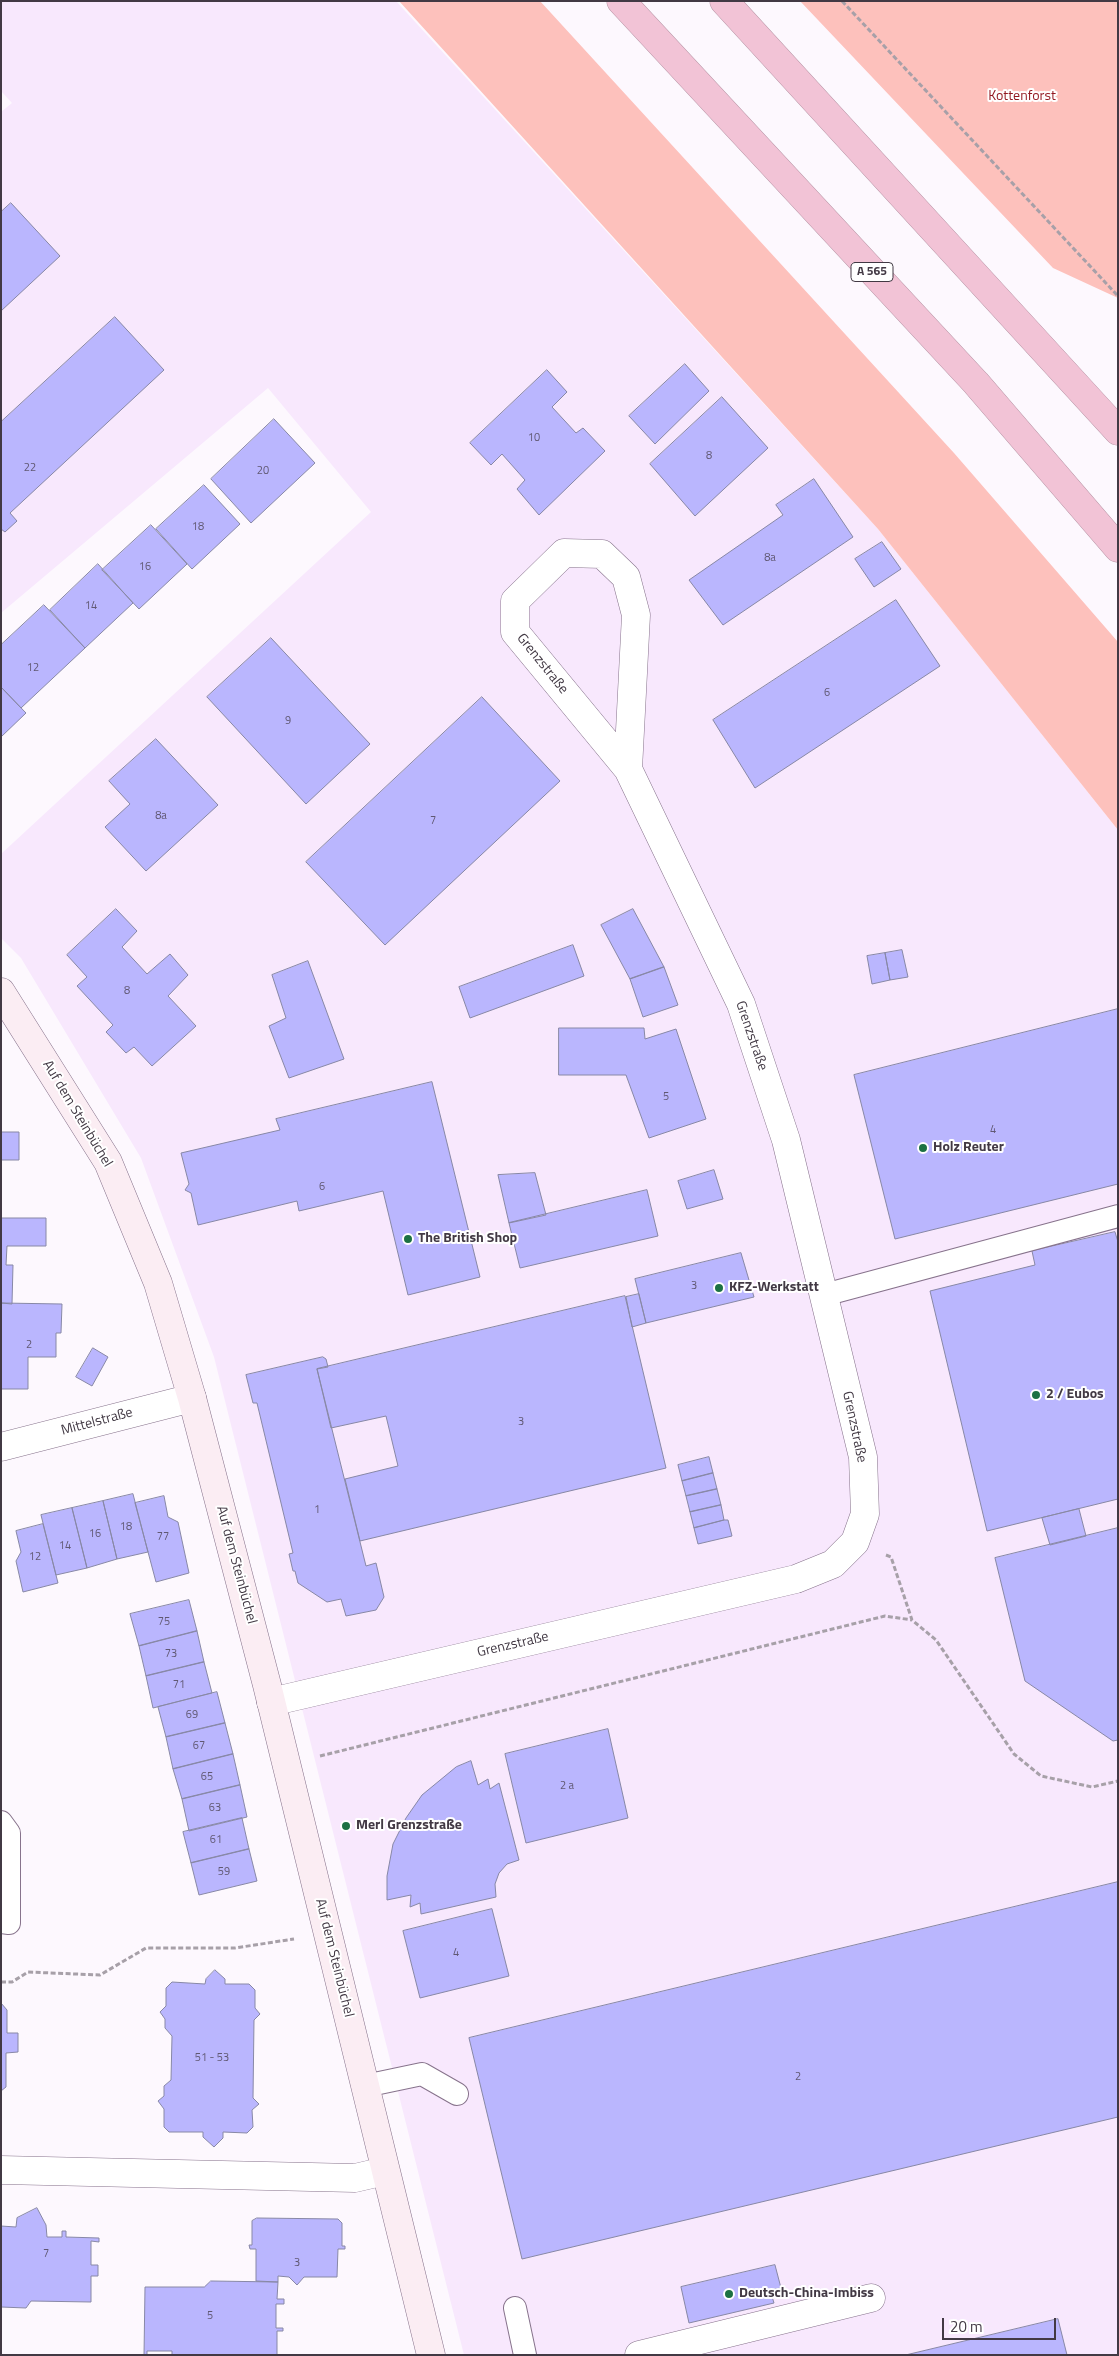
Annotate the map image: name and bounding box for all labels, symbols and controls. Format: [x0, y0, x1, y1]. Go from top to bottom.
park label: Kottenforst [988, 89, 1056, 105]
road number: A 565 [851, 262, 893, 282]
house number: 10 [528, 431, 540, 445]
house number: 8 [706, 449, 712, 463]
house number: 22 [24, 461, 36, 475]
house number: 20 [257, 464, 269, 478]
house number: 18 [192, 520, 204, 534]
house number: 8a [764, 551, 776, 565]
house number: 16 [139, 560, 151, 574]
house number: 14 [85, 599, 97, 613]
street label: Grenzstraße [513, 630, 571, 698]
house number: 12 [27, 661, 39, 675]
house number: 6 [824, 686, 830, 700]
house number: 9 [285, 714, 291, 728]
house number: 8a [155, 809, 167, 823]
house number: 7 [430, 814, 436, 828]
house number: 8 [124, 984, 130, 998]
street label: Grenzstraße [731, 999, 771, 1073]
street label: Auf dem Steinbüchel [39, 1058, 115, 1170]
house number: 5 [663, 1090, 669, 1104]
house number: 4 [990, 1123, 996, 1137]
place label: Holz Reuter [933, 1140, 1004, 1156]
marker: Holz Reuter [917, 1142, 929, 1154]
house number: 6 [319, 1180, 325, 1194]
place label: The British Shop [418, 1231, 517, 1247]
marker: The British Shop [402, 1233, 414, 1245]
house number: 3 [691, 1279, 697, 1293]
place label: KFZ-Werkstatt [729, 1280, 819, 1296]
marker: KFZ-Werkstatt [713, 1282, 725, 1294]
house number: 2 [26, 1338, 32, 1352]
place label: 2 / Eubos [1046, 1387, 1104, 1403]
marker: 2 / Eubos [1030, 1389, 1042, 1401]
street label: Grenzstraße [838, 1390, 870, 1464]
street label: Mittelstraße [59, 1404, 135, 1440]
house number: 3 [518, 1415, 524, 1429]
house number: 1 [314, 1503, 320, 1517]
street label: Auf dem Steinbüchel [212, 1504, 260, 1626]
house number: 18 [120, 1520, 132, 1534]
house number: 16 [89, 1527, 101, 1541]
house number: 77 [157, 1530, 169, 1544]
house number: 14 [59, 1539, 71, 1553]
house number: 12 [29, 1550, 41, 1564]
house number: 75 [158, 1615, 170, 1629]
street label: Grenzstraße [476, 1629, 550, 1661]
house number: 73 [165, 1647, 177, 1661]
house number: 71 [173, 1678, 185, 1692]
house number: 69 [186, 1708, 198, 1722]
house number: 67 [193, 1739, 205, 1753]
house number: 65 [201, 1770, 213, 1784]
house number: 2 a [560, 1779, 574, 1793]
house number: 63 [209, 1801, 221, 1815]
place label: Merl Grenzstraße [356, 1818, 462, 1834]
marker: Merl Grenzstraße [340, 1820, 352, 1832]
house number: 61 [210, 1833, 222, 1847]
house number: 59 [218, 1865, 230, 1879]
street label: Auf dem Steinbüchel [311, 1897, 357, 2019]
house number: 4 [453, 1946, 459, 1960]
house number: 51 - 53 [195, 2051, 229, 2065]
house number: 2 [795, 2070, 801, 2084]
house number: 7 [43, 2247, 49, 2261]
house number: 3 [294, 2256, 300, 2270]
place label: Deutsch-China-Imbiss [739, 2286, 874, 2302]
marker: Deutsch-China-Imbiss [723, 2288, 735, 2300]
scale bar [944, 2308, 1058, 2340]
house number: 5 [207, 2309, 213, 2323]
text: 20 m [950, 2315, 983, 2338]

